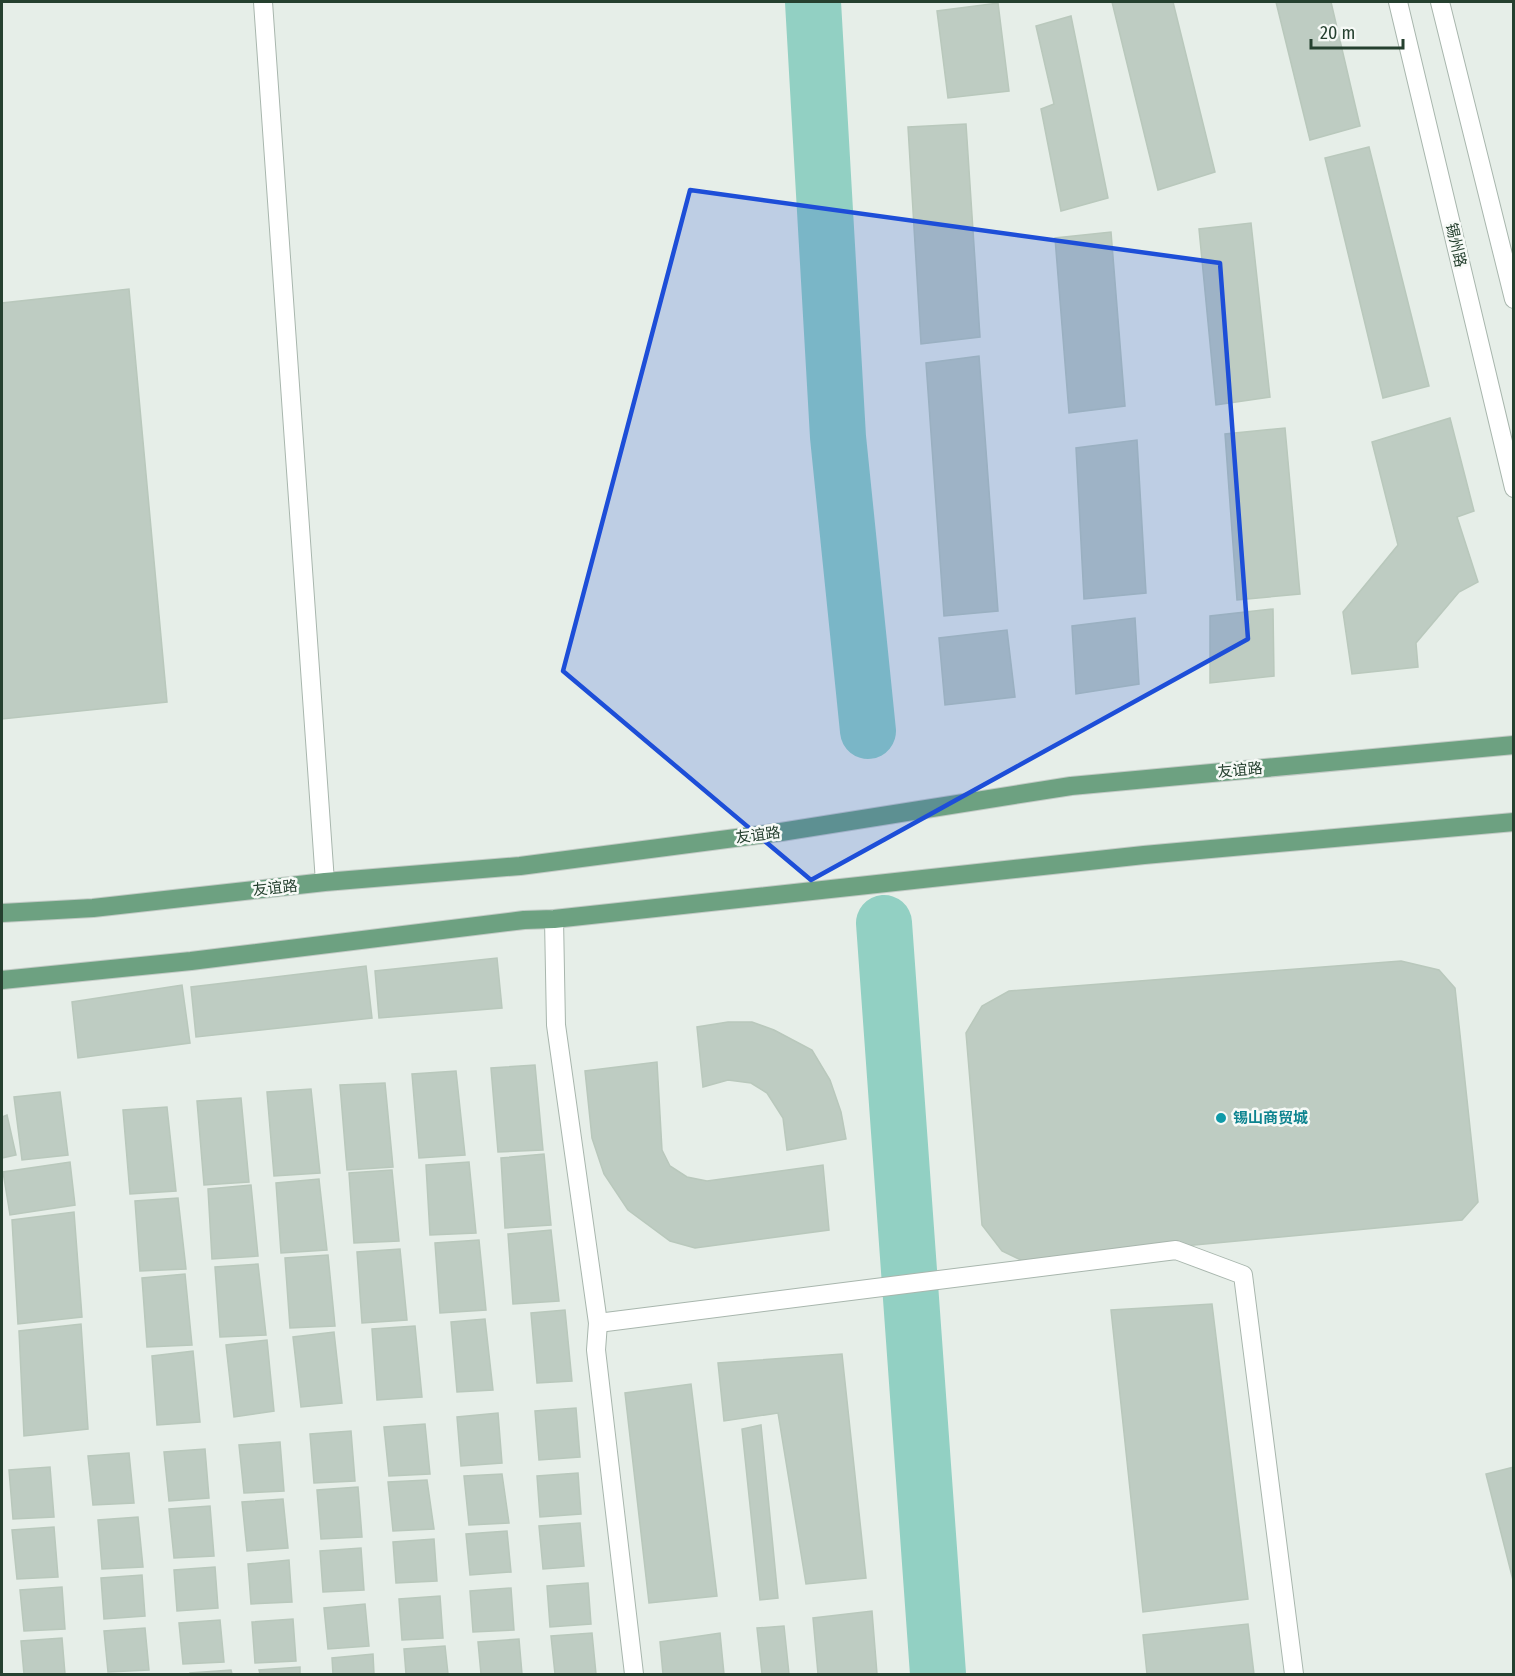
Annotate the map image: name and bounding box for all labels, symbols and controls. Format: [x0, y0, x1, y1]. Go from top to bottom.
scale bar [1311, 12, 1402, 50]
text: 20 m [1320, 22, 1355, 44]
street label: 锡州路 [1442, 221, 1470, 269]
street label: 友谊路 [1217, 759, 1263, 781]
street label: 友谊路 [735, 823, 781, 847]
street label: 友谊路 [252, 877, 298, 899]
place label: 锡山商贸城 [1233, 1109, 1308, 1127]
marker: 锡山商贸城 [1214, 1111, 1228, 1125]

